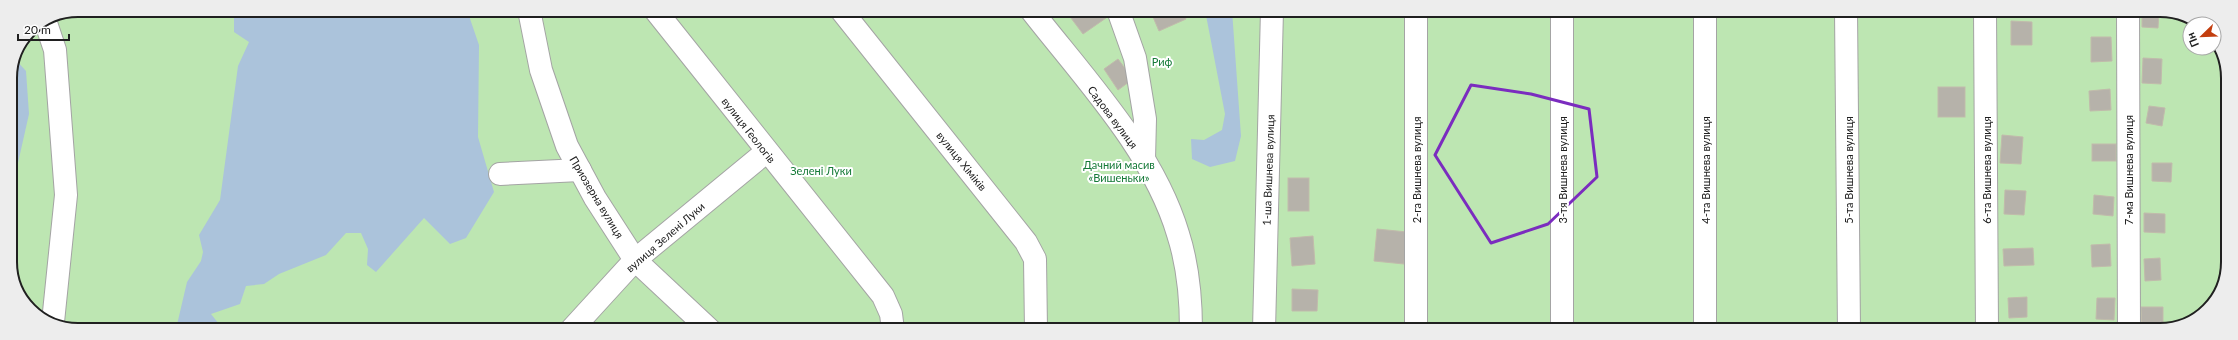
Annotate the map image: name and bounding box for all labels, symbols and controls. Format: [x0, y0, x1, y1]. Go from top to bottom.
scale bar [18, 16, 69, 42]
north arrow [2182, 16, 2222, 56]
text: 20 m [24, 22, 51, 37]
text: Пн [2184, 31, 2201, 49]
park label: Риф [1152, 55, 1173, 68]
street label: Садова вулиця [1085, 83, 1141, 151]
street label: вулиця Геологів [719, 95, 779, 165]
street label: 1-ша Вишнева вулиця [1260, 114, 1276, 226]
street label: 7-ма Вишнева вулиця [2122, 115, 2135, 225]
street label: 3-тя Вишнева вулиця [1556, 116, 1569, 224]
street label: 4-та Вишнева вулиця [1699, 116, 1712, 224]
street label: 5-та Вишнева вулиця [1842, 116, 1855, 224]
street label: 6-та Вишнева вулиця [1980, 116, 1993, 224]
street label: 2-га Вишнева вулиця [1410, 117, 1423, 223]
street label: вулиця Хіміків [934, 129, 990, 193]
street label: Приозерна вулиця [567, 154, 627, 240]
park label: Дачний масив «Вишеньки» [1083, 158, 1155, 184]
park label: Зелені Луки [790, 164, 852, 177]
street label: вулиця Зелені Луки [623, 199, 707, 275]

